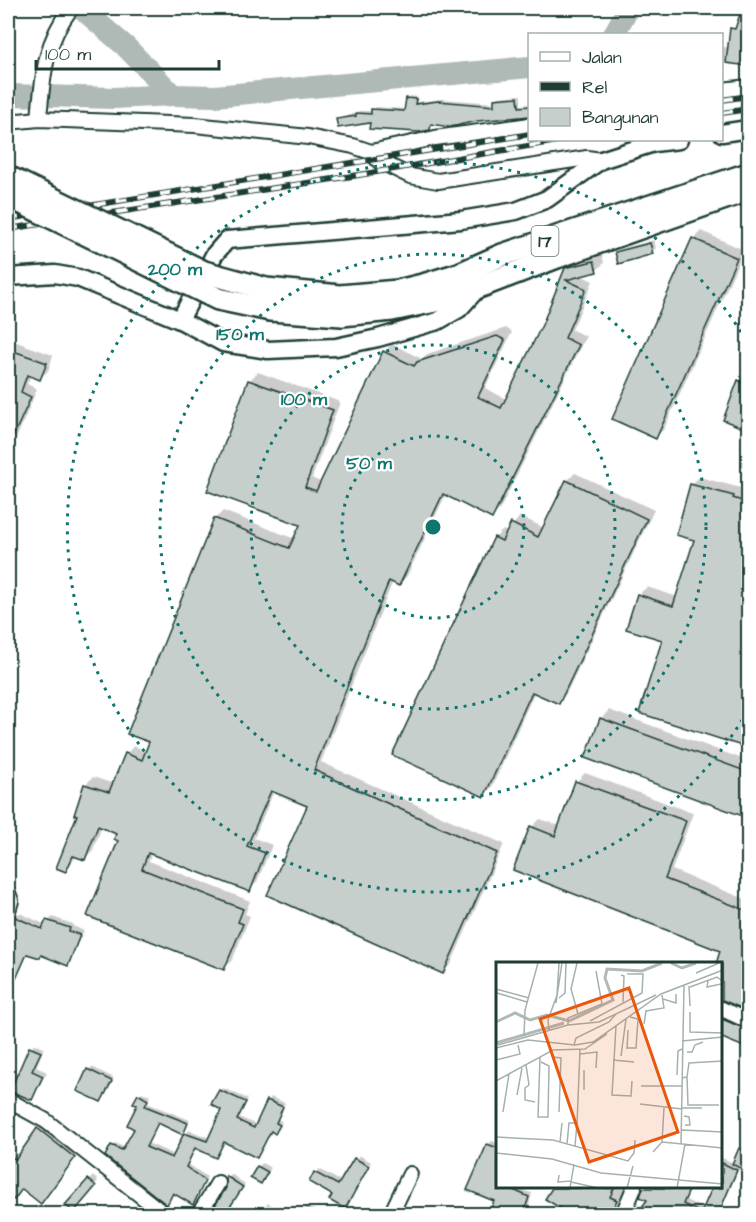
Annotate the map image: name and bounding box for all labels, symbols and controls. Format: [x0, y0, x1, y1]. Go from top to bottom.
scale bar [36, 33, 219, 71]
legend [528, 33, 723, 141]
text: 100 m [45, 42, 91, 67]
text: Jalan [582, 45, 622, 70]
text: Rel [582, 75, 608, 100]
text: Bangunan [582, 105, 659, 131]
road number: 17 [532, 226, 558, 256]
text: 200 m [147, 257, 203, 282]
text: 150 m [216, 322, 265, 347]
text: 100 m [281, 387, 328, 412]
text: 50 m [346, 451, 393, 476]
centre of rings [423, 517, 443, 537]
inset map [496, 962, 723, 1189]

